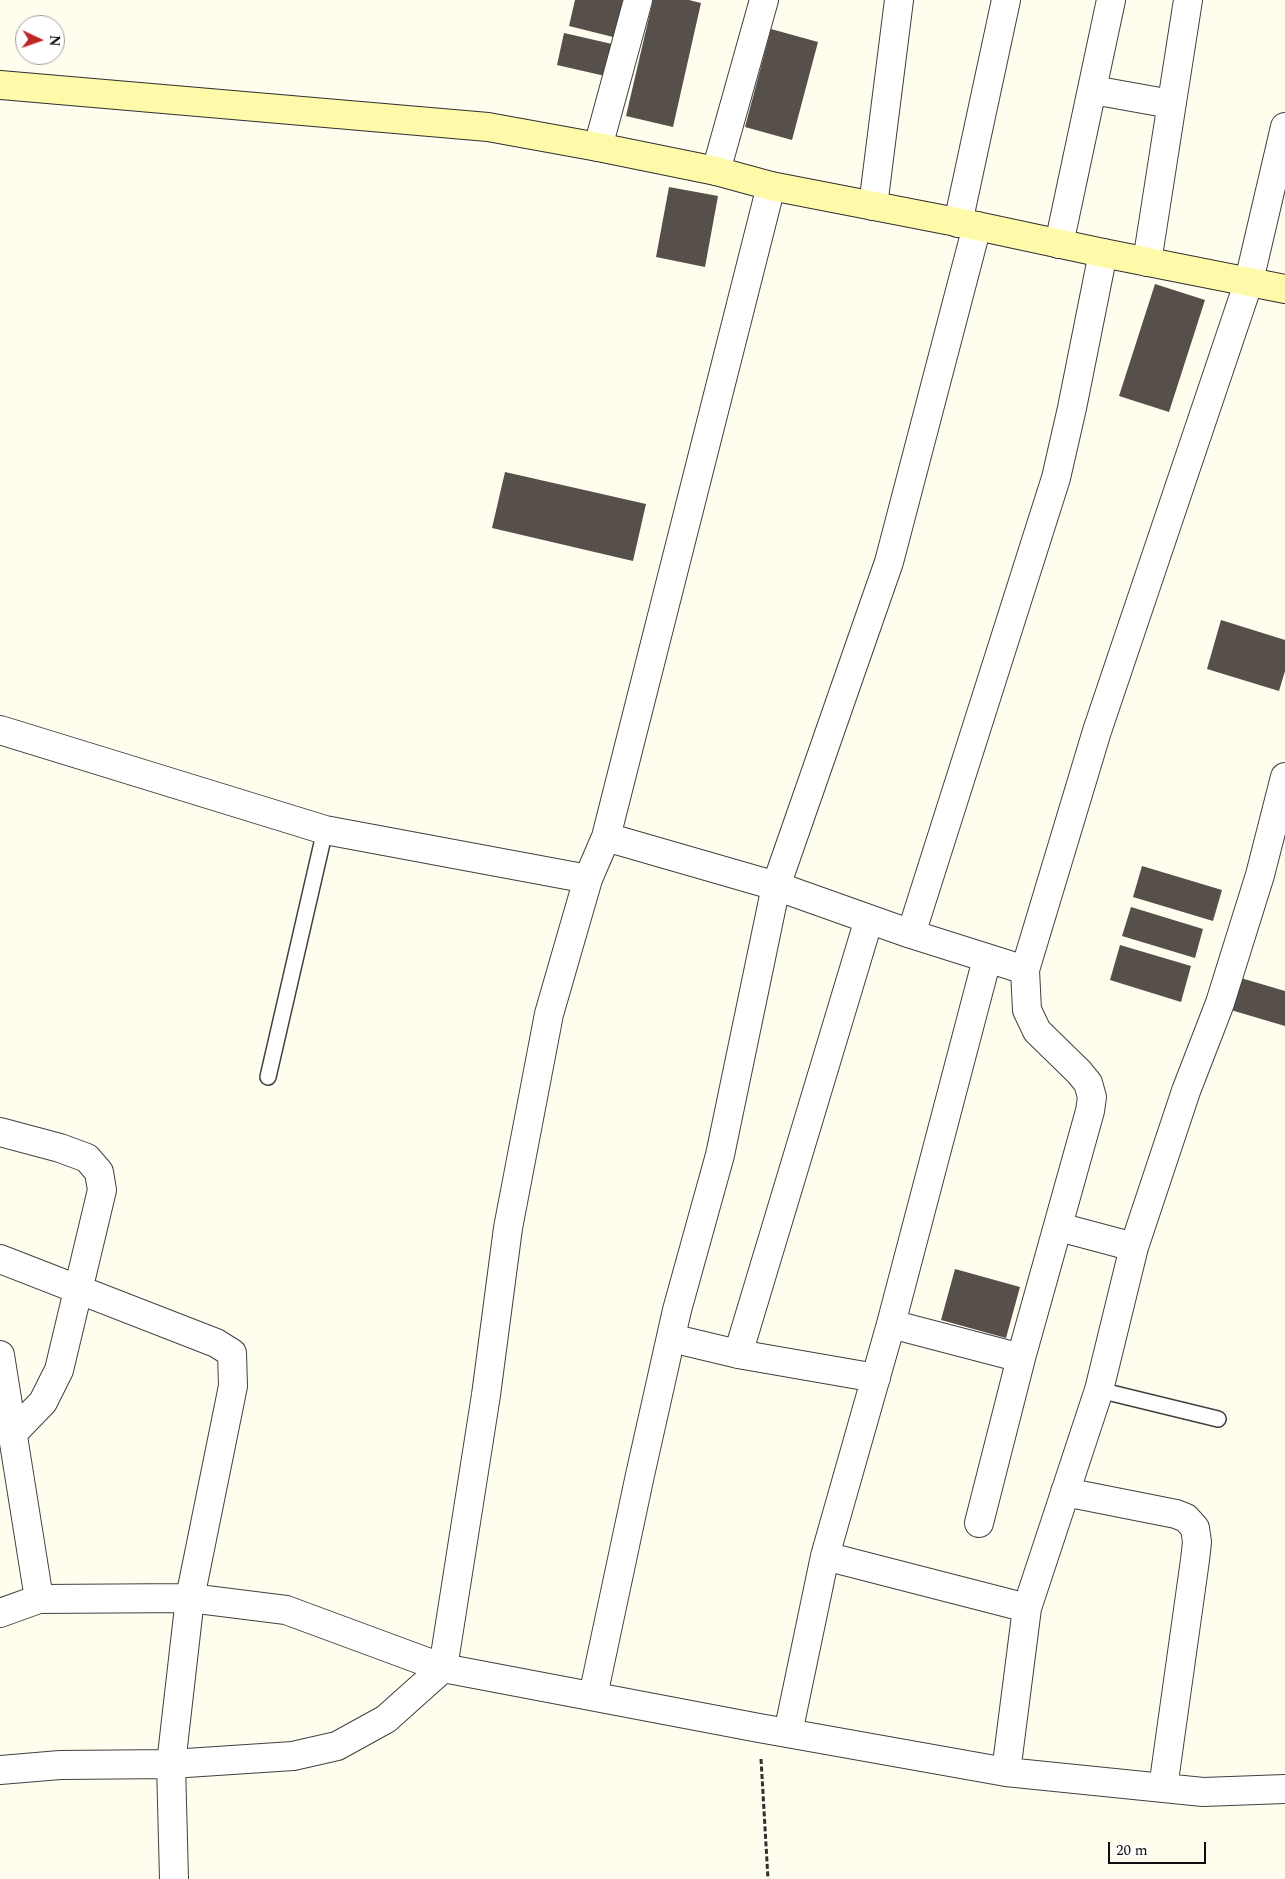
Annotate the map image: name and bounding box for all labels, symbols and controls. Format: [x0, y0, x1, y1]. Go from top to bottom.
north arrow [15, 15, 65, 65]
text: N [44, 34, 65, 47]
scale bar [1110, 1832, 1208, 1864]
text: 20 m [1116, 1839, 1148, 1862]

